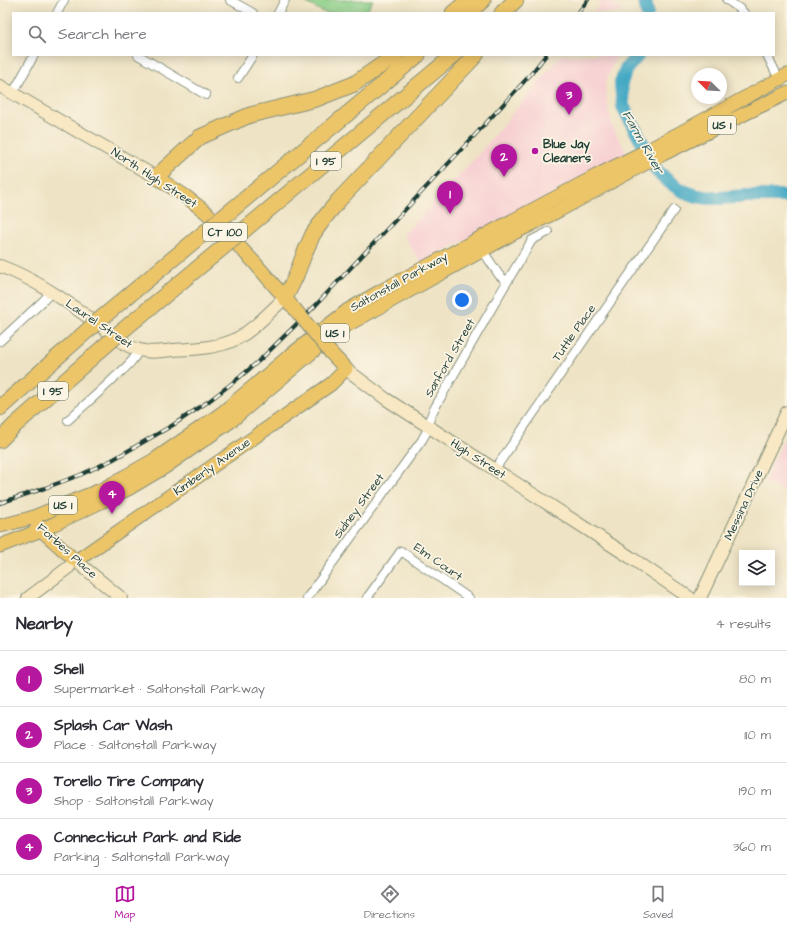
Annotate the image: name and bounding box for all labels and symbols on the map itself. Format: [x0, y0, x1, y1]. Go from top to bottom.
north arrow [691, 68, 727, 104]
pin: 3 [556, 82, 582, 115]
water label: Farm River [618, 107, 669, 179]
road number: US 1 [708, 116, 736, 134]
place label: Blue Jay Cleaners [543, 136, 591, 167]
street label: North High Street [107, 144, 200, 213]
pin: 2 [491, 144, 517, 177]
marker: Blue Jay Cleaners [530, 146, 540, 156]
road number: I 95 [311, 152, 341, 170]
pin: 1 [437, 181, 463, 214]
road number: CT 100 [203, 223, 247, 241]
street label: Saltonstall Parkway [347, 248, 452, 317]
your location [452, 290, 472, 310]
street label: Laurel Street [62, 295, 136, 353]
street label: Tuttle Place [548, 301, 600, 365]
street label: Sanford Street [421, 315, 480, 400]
road number: US 1 [321, 324, 349, 342]
road number: I 95 [38, 382, 68, 400]
street label: Kimberly Avenue [170, 434, 255, 501]
street label: High Street [446, 435, 509, 484]
street label: Messina Drive [720, 466, 768, 543]
street label: Sidney Street [330, 470, 389, 543]
pin: 4 [99, 481, 125, 514]
road number: US 1 [49, 496, 77, 514]
street label: Forbes Place [33, 519, 101, 583]
street label: Elm Court [410, 539, 466, 585]

